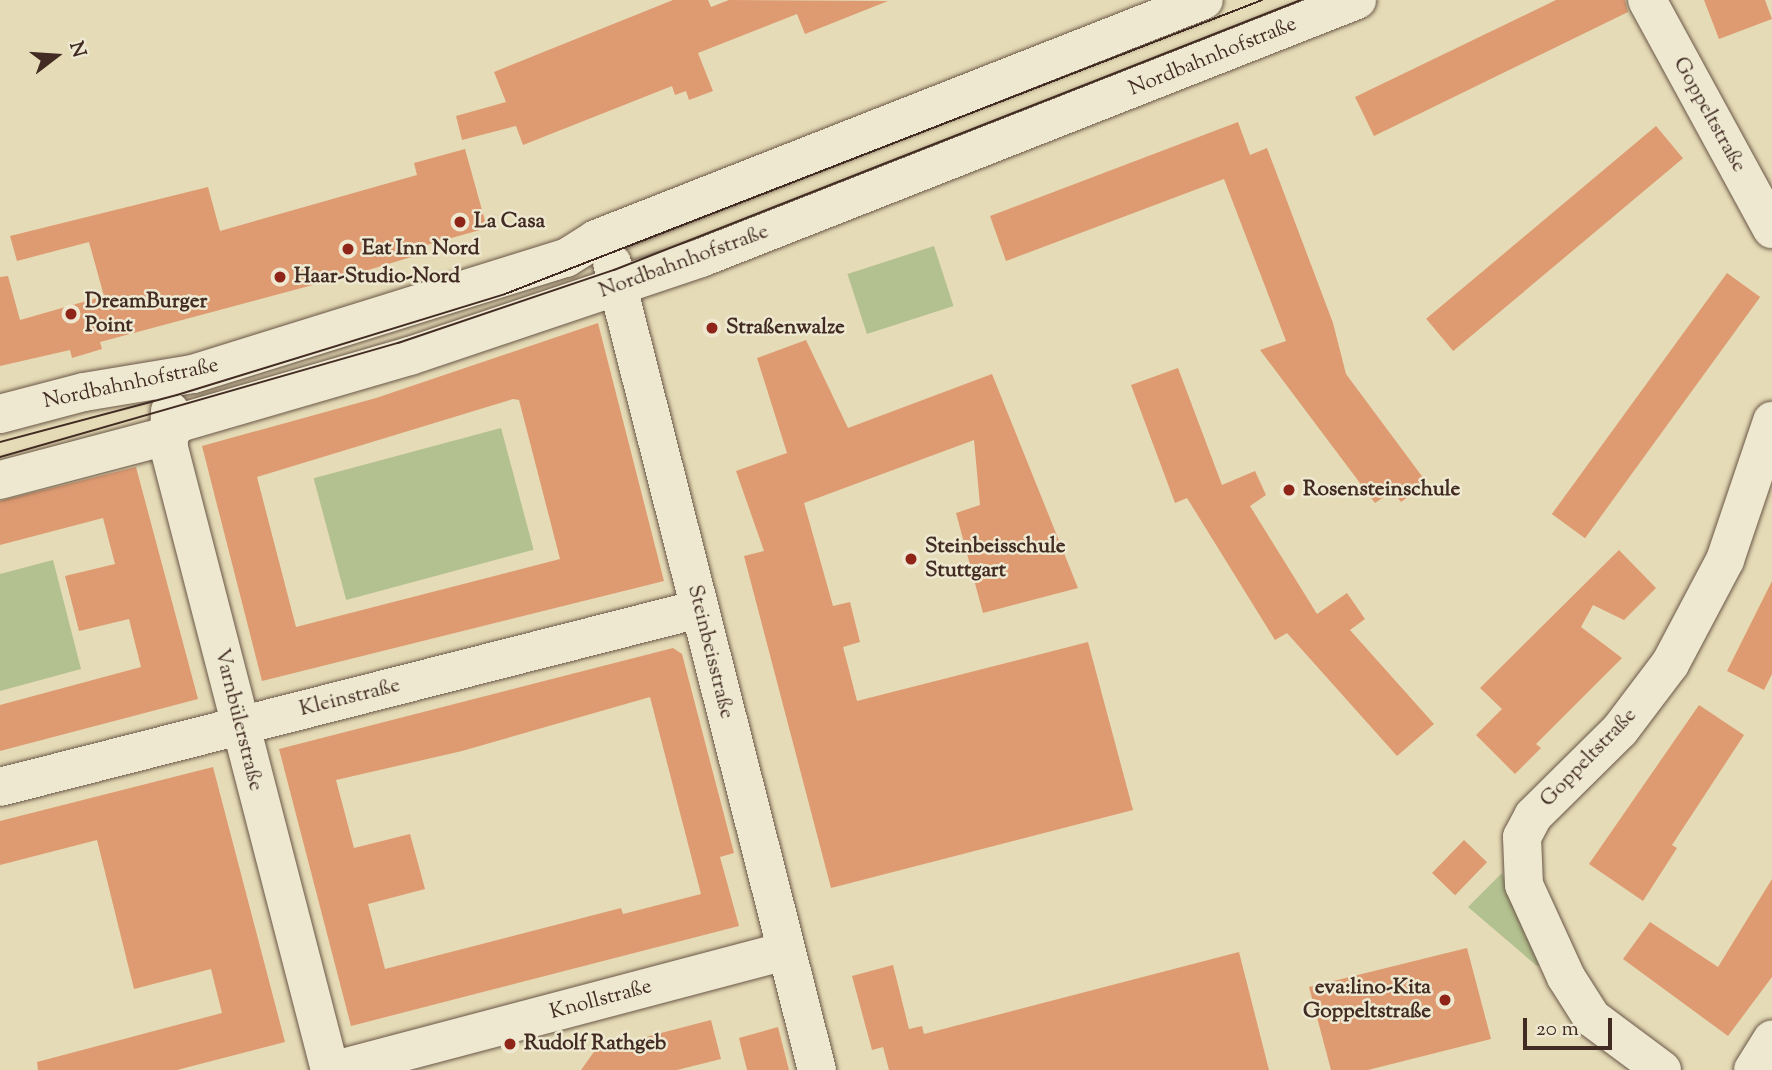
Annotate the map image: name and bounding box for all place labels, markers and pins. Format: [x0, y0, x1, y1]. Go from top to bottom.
place label: La Casa [474, 209, 545, 235]
marker: La Casa [452, 214, 468, 230]
place label: Eat Inn Nord [362, 236, 480, 262]
marker: Eat Inn Nord [340, 241, 356, 257]
place label: Haar-Studio-Nord [294, 264, 460, 290]
marker: Haar-Studio-Nord [272, 269, 288, 285]
place label: DreamBurger Point [85, 289, 207, 339]
marker: DreamBurger Point [63, 306, 79, 322]
place label: Straßenwalze [726, 315, 845, 341]
marker: Straßenwalze [704, 320, 720, 336]
place label: Rosensteinschule [1303, 477, 1460, 503]
marker: Rosensteinschule [1281, 482, 1297, 498]
place label: Steinbeisschule Stuttgart [925, 534, 1065, 584]
marker: Steinbeisschule Stuttgart [903, 551, 919, 567]
place label: eva:lino-Kita Goppeltstraße [1303, 975, 1431, 1025]
marker: eva:lino-Kita Goppeltstraße [1437, 992, 1453, 1008]
place label: Rudolf Rathgeb [524, 1031, 666, 1057]
marker: Rudolf Rathgeb [502, 1036, 518, 1052]

